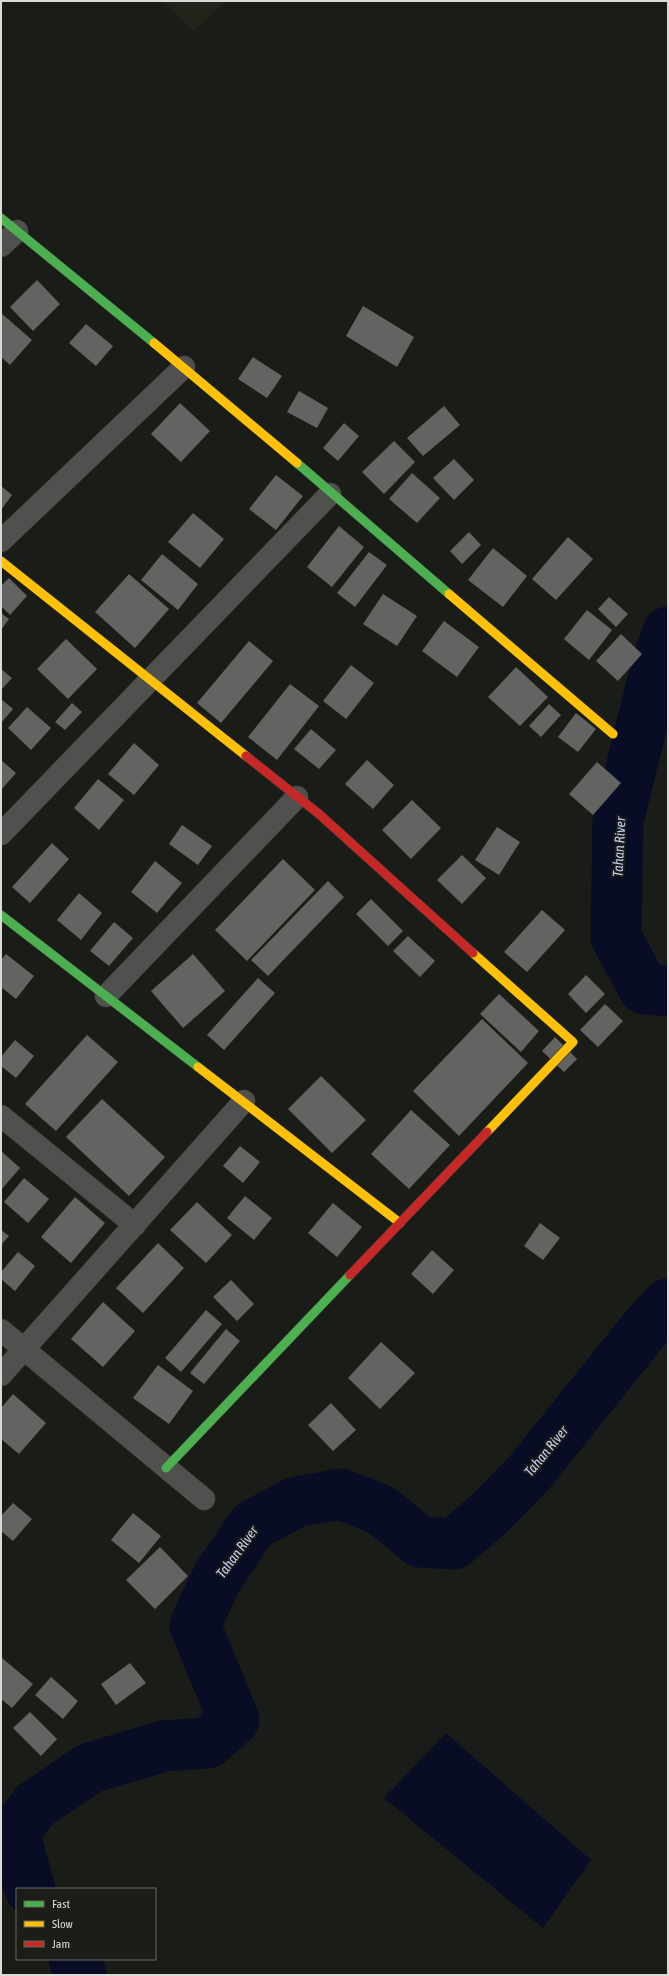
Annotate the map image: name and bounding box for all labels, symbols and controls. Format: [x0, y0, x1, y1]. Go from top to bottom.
water label: Tahan River [609, 816, 629, 877]
water label: Tahan River [521, 1422, 572, 1479]
water label: Tahan River [213, 1522, 262, 1581]
legend [16, 1888, 156, 1960]
text: Fast [52, 1897, 70, 1911]
text: Slow [52, 1917, 73, 1931]
text: Jam [52, 1937, 70, 1951]

